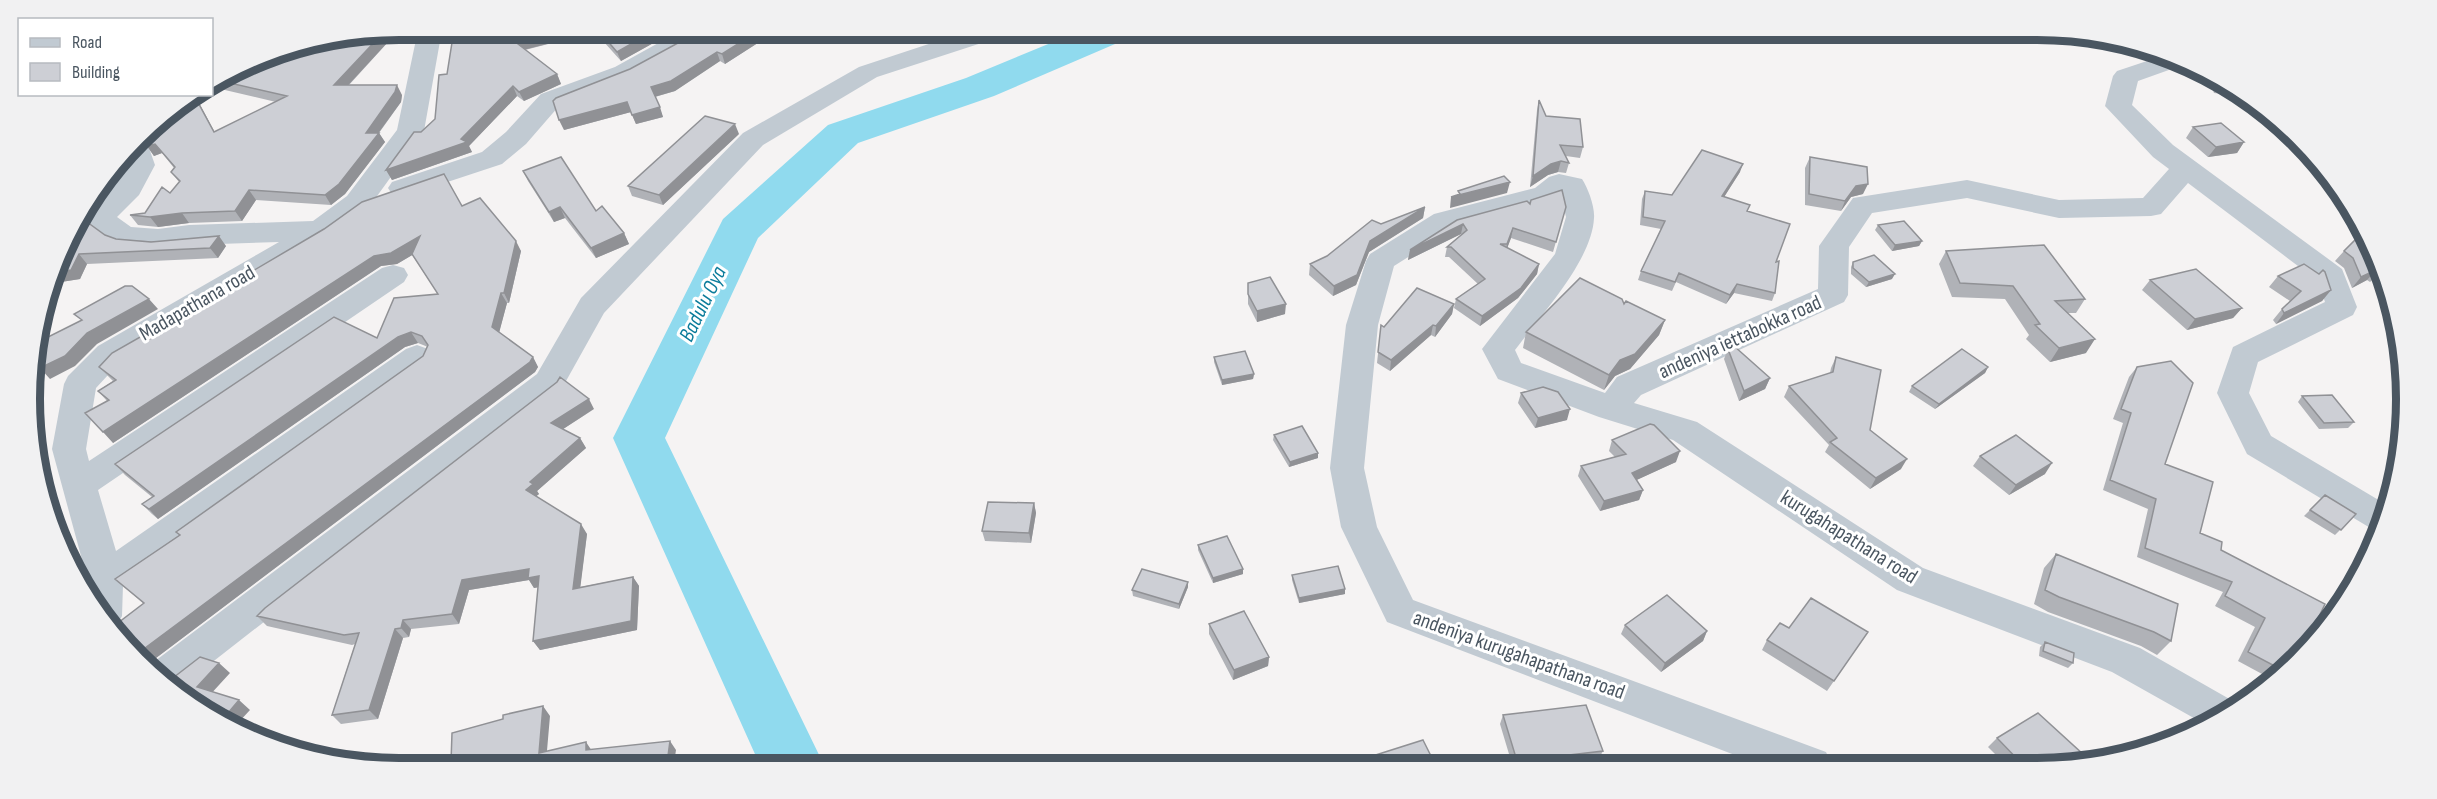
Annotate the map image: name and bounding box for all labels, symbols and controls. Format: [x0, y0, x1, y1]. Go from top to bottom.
legend [18, 18, 213, 96]
text: Road [72, 32, 102, 53]
text: Building [72, 62, 120, 83]
street label: Madapathana road [135, 260, 259, 346]
water label: Badulu Oya [673, 262, 733, 346]
street label: andeniya iettabokka road [1655, 290, 1825, 384]
street label: kurugahapathana road [1776, 485, 1922, 589]
street label: andeniya kurugahapathana road [1410, 605, 1628, 705]

